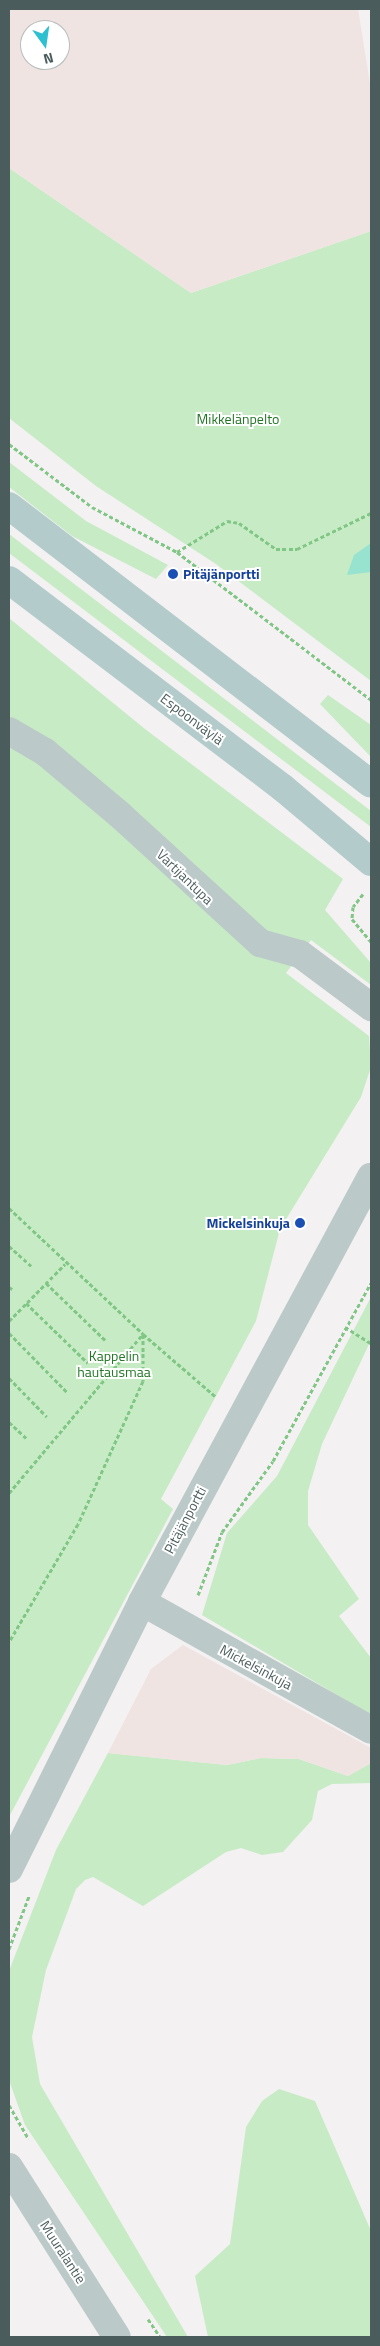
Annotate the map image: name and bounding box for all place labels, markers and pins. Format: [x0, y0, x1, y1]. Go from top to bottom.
place label: Pitäjänportti [183, 566, 260, 582]
marker: Pitäjänportti [167, 568, 179, 580]
place label: Mickelsinkuja [206, 1215, 290, 1231]
marker: Mickelsinkuja [294, 1217, 306, 1229]

